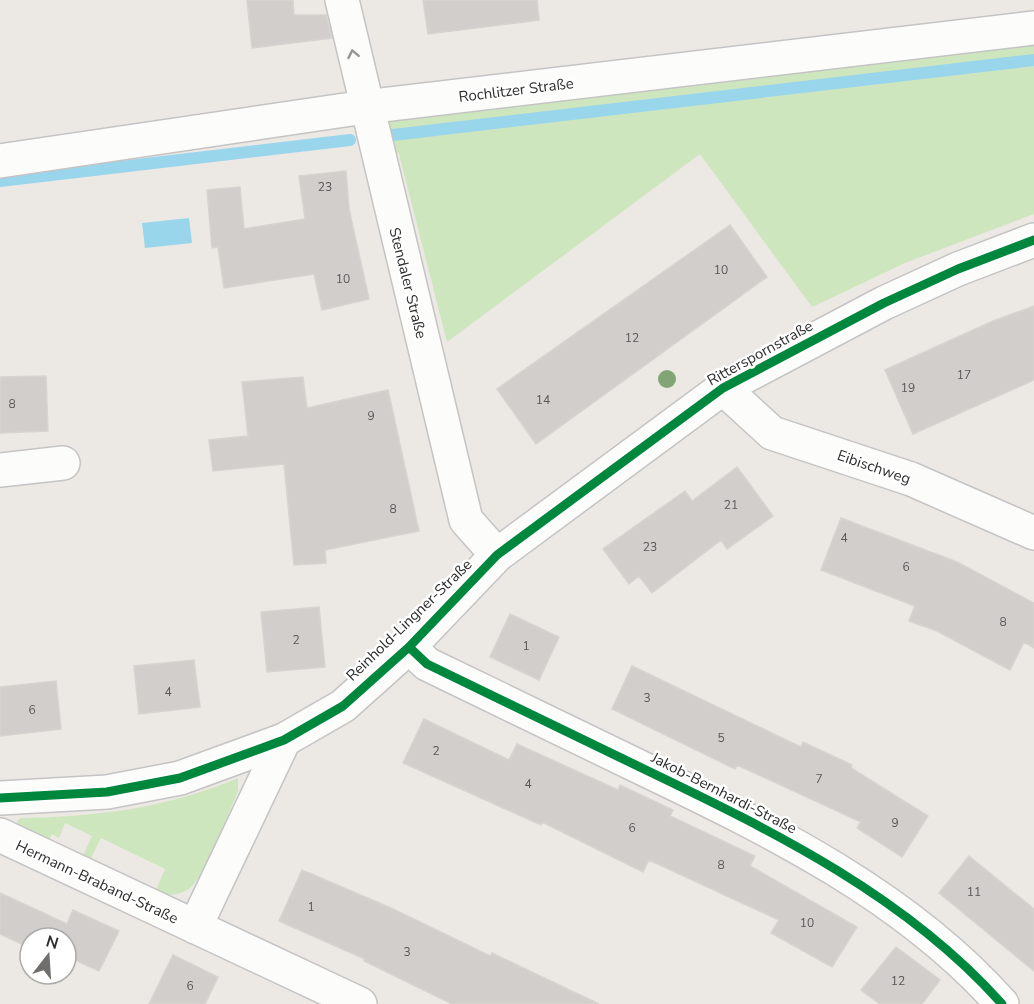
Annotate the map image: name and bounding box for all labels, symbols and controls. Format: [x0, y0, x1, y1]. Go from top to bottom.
one-way arrow [348, 49, 361, 59]
street label: Rochlitzer Straße [457, 73, 575, 107]
house number: 23 [318, 179, 332, 195]
street label: Stendaler Straße [385, 225, 432, 341]
house number: 10 [714, 262, 728, 278]
house number: 10 [336, 271, 350, 287]
street label: Ritterspornstraße [704, 316, 816, 390]
house number: 12 [625, 330, 639, 346]
house number: 17 [957, 367, 971, 383]
house number: 19 [901, 380, 915, 396]
house number: 14 [536, 392, 550, 408]
house number: 8 [8, 396, 16, 412]
house number: 9 [367, 408, 375, 424]
street label: Eibischweg [835, 445, 913, 489]
house number: 21 [724, 497, 738, 513]
house number: 8 [389, 501, 397, 517]
house number: 4 [840, 530, 848, 546]
house number: 23 [643, 539, 657, 555]
street label: Reinhold-Lingner-Straße [342, 555, 476, 685]
house number: 6 [902, 559, 910, 575]
house number: 8 [999, 614, 1007, 630]
house number: 2 [292, 632, 300, 648]
house number: 1 [522, 638, 530, 654]
house number: 4 [164, 684, 172, 700]
house number: 3 [643, 690, 651, 706]
house number: 6 [28, 702, 36, 718]
house number: 5 [717, 730, 725, 746]
house number: 2 [432, 743, 440, 759]
street label: Jakob-Bernhardi-Straße [647, 747, 800, 838]
house number: 7 [815, 771, 823, 787]
house number: 4 [524, 776, 532, 792]
house number: 9 [891, 815, 899, 831]
house number: 6 [628, 820, 636, 836]
street label: Hermann-Braband-Straße [12, 835, 182, 929]
house number: 8 [717, 857, 725, 873]
house number: 11 [967, 884, 981, 900]
house number: 1 [307, 899, 315, 915]
house number: 10 [800, 915, 814, 931]
north arrow [18, 926, 78, 986]
text: N [43, 930, 61, 955]
house number: 3 [403, 944, 411, 960]
house number: 12 [891, 973, 905, 989]
house number: 6 [186, 978, 194, 994]

